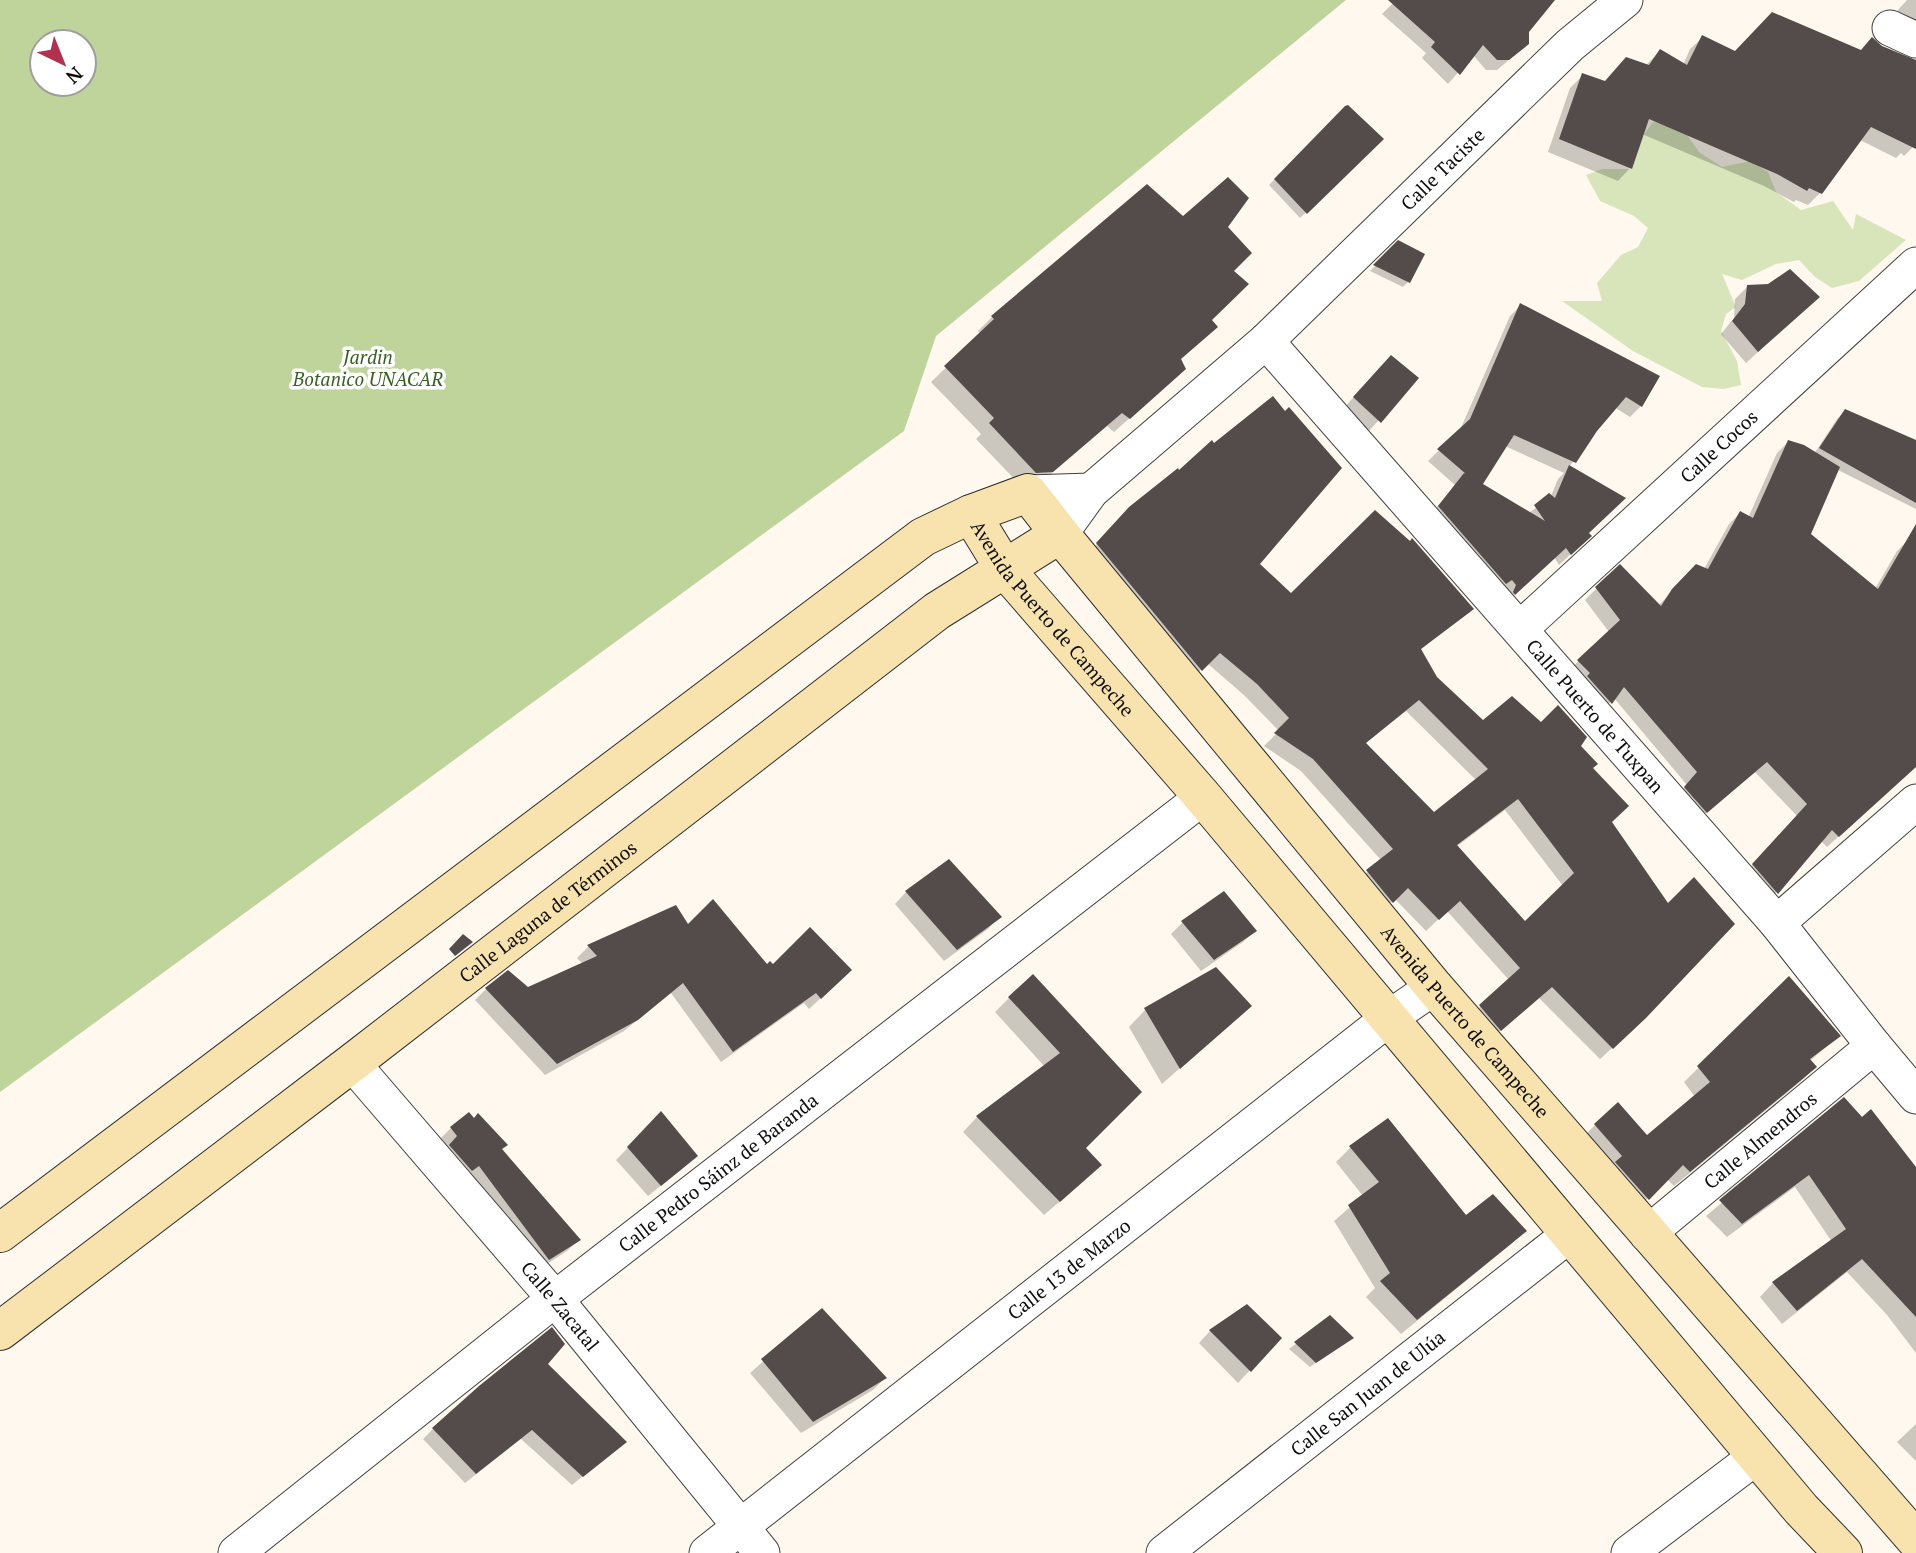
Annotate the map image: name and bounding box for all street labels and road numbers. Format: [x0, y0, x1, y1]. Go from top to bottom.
street label: Calle Taciste [1395, 122, 1490, 215]
street label: Calle Cocos [1674, 404, 1763, 488]
street label: Avenida Puerto de Campeche [966, 516, 1140, 722]
street label: Calle Puerto de Tuxpan [1521, 633, 1670, 798]
street label: Calle Laguna de Términos [454, 835, 642, 988]
street label: Avenida Puerto de Campeche [1376, 920, 1555, 1123]
street label: Calle Almendros [1698, 1086, 1822, 1194]
street label: Calle Pedro Sáinz de Baranda [613, 1087, 823, 1258]
street label: Calle 13 de Marzo [1002, 1213, 1135, 1325]
street label: Calle Zacatal [516, 1256, 605, 1356]
street label: Calle San Juan de Ulúa [1285, 1324, 1450, 1461]

